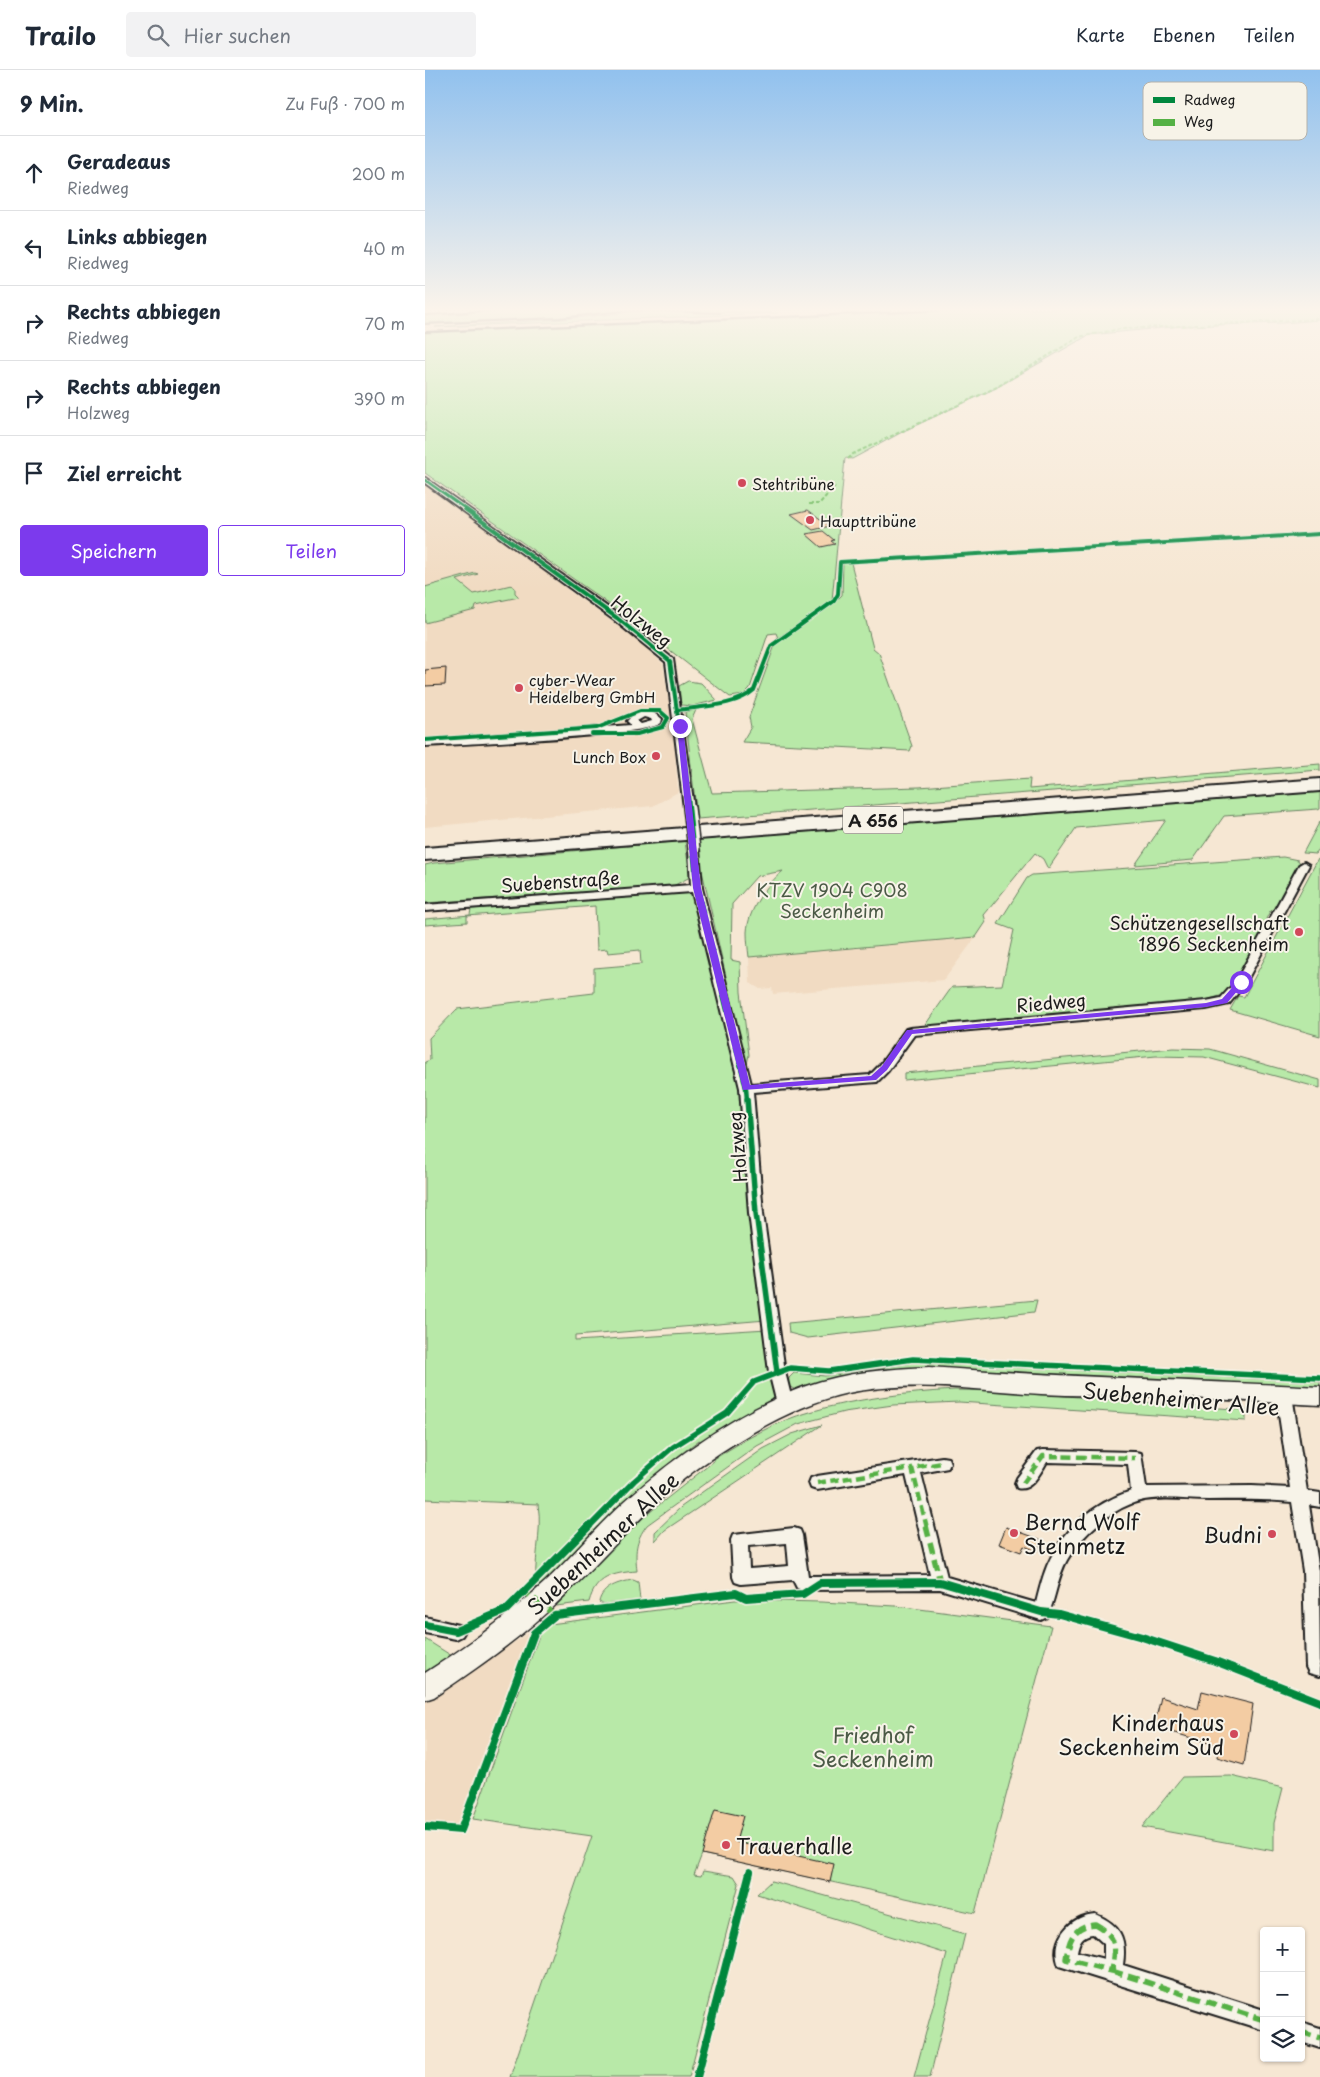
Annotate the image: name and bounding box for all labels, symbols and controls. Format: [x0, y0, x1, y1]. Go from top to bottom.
search box [126, 12, 476, 57]
text: Trailo [25, 17, 96, 53]
icon: search [144, 21, 172, 49]
text: Hier suchen [184, 21, 291, 49]
text: Karte [1076, 21, 1125, 48]
text: Ebenen [1153, 21, 1216, 48]
text: Teilen [1244, 21, 1295, 48]
legend [1143, 82, 1307, 140]
text: 9 Min. [20, 87, 84, 119]
text: Radweg [1184, 89, 1236, 110]
text: Zu Fuß · 700 m [285, 91, 405, 115]
text: Weg [1184, 111, 1213, 132]
text: Geradeaus [67, 147, 171, 175]
icon: ahead [20, 159, 48, 187]
text: 200 m [352, 161, 405, 185]
text: Riedweg [67, 175, 129, 199]
text: Links abbiegen [67, 222, 207, 250]
icon: left [20, 234, 48, 262]
text: 40 m [363, 236, 405, 260]
text: Riedweg [67, 250, 129, 274]
text: Rechts abbiegen [67, 297, 221, 325]
icon: right [20, 309, 48, 337]
text: 70 m [365, 311, 405, 335]
text: Riedweg [67, 325, 129, 349]
text: Rechts abbiegen [67, 372, 221, 400]
icon: right [20, 384, 48, 412]
text: 390 m [354, 386, 405, 410]
text: Holzweg [67, 400, 130, 424]
icon: arrive [20, 459, 48, 487]
text: Ziel erreicht [67, 459, 182, 487]
place label: Stehtribüne [752, 472, 835, 495]
marker: Stehtribüne [736, 477, 748, 489]
place label: Haupttribüne [820, 509, 916, 532]
marker: Haupttribüne [804, 514, 816, 526]
button: Speichern [20, 525, 208, 576]
button: Teilen [218, 525, 405, 576]
street label: Holzweg [606, 588, 678, 654]
place label: cyber-Wear Heidelberg GmbH [529, 668, 655, 708]
marker: cyber-Wear Heidelberg GmbH [513, 682, 525, 694]
route end [669, 715, 692, 738]
place label: Lunch Box [573, 745, 646, 768]
marker: Lunch Box [650, 750, 662, 762]
road number: A 656 [843, 806, 903, 834]
street label: Suebenstraße [500, 863, 620, 899]
park label: KTZV 1904 C908 Seckenheim [756, 876, 908, 924]
place label: Schützengesellschaft 1896 Seckenheim [1109, 909, 1289, 957]
marker: Schützengesellschaft 1896 Seckenheim [1293, 926, 1305, 938]
route start [1230, 971, 1253, 994]
street label: Riedweg [1015, 986, 1087, 1018]
street label: Holzweg [720, 1110, 754, 1184]
street label: Suebenheimer Allee [1081, 1373, 1281, 1423]
street label: Suebenheimer Allee [519, 1464, 685, 1622]
place label: Bernd Wolf Steinmetz [1024, 1505, 1141, 1561]
place label: Budni [1203, 1518, 1262, 1550]
marker: Bernd Wolf Steinmetz [1008, 1527, 1020, 1539]
marker: Budni [1266, 1528, 1278, 1540]
place label: Kinderhaus Seckenheim Süd [1058, 1706, 1224, 1762]
park label: Friedhof Seckenheim [812, 1718, 934, 1774]
marker: Kinderhaus Seckenheim Süd [1228, 1728, 1240, 1740]
place label: Trauerhalle [736, 1829, 853, 1861]
marker: Trauerhalle [720, 1839, 732, 1851]
map controls [1260, 1927, 1305, 2062]
button: + [1260, 1927, 1305, 1972]
button: − [1260, 1972, 1305, 2017]
button: layers [1260, 2017, 1305, 2062]

